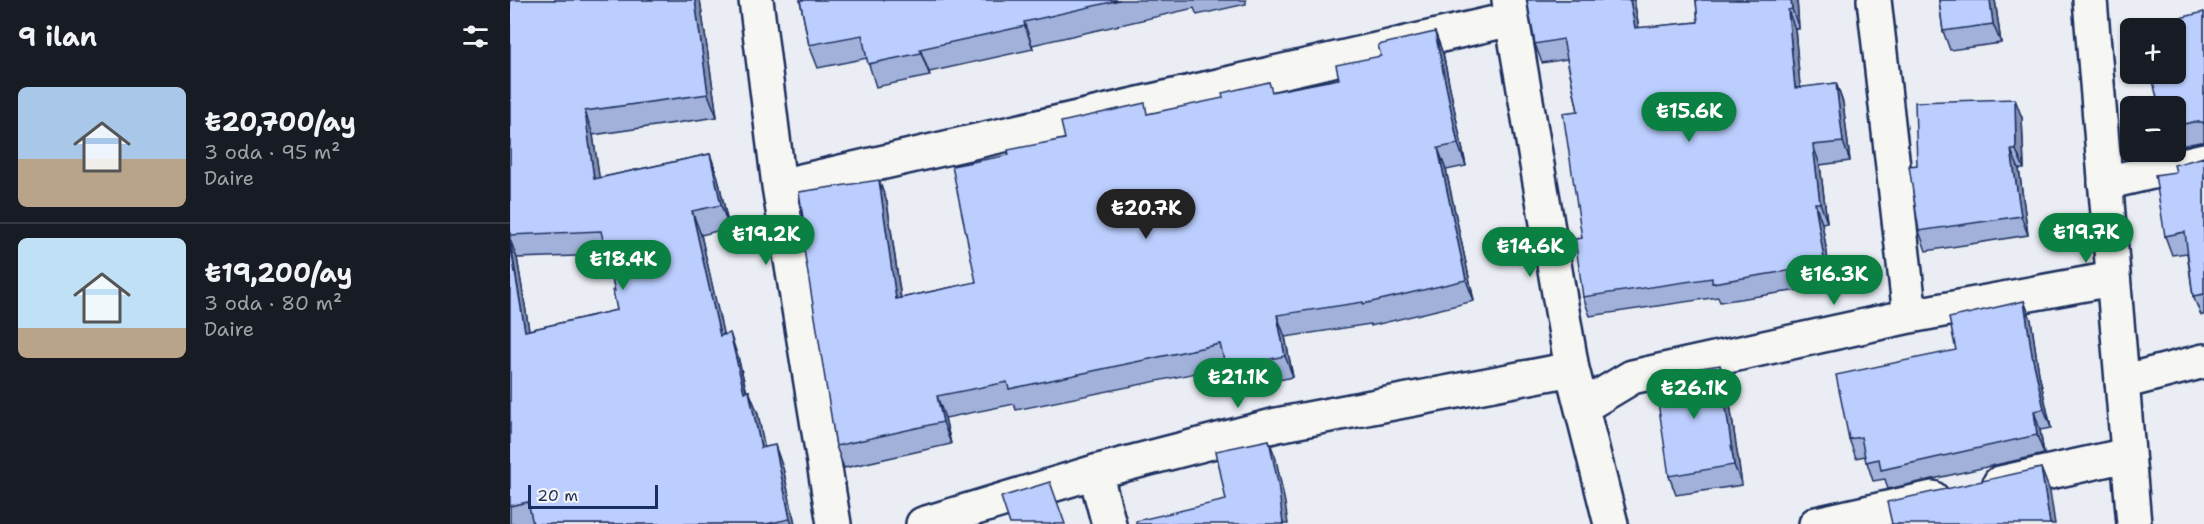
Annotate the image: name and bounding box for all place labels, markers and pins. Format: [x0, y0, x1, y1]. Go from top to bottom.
pin: ₺15.6K [1640, 92, 1738, 143]
pin: ₺20.7K [1097, 189, 1195, 240]
pin: ₺19.7K [2037, 213, 2135, 264]
pin: ₺19.2K [717, 215, 815, 266]
pin: ₺14.6K [1481, 227, 1579, 278]
pin: ₺18.4K [574, 240, 672, 291]
pin: ₺16.3K [1785, 255, 1883, 306]
pin: ₺21.1K [1189, 358, 1287, 409]
pin: ₺26.1K [1645, 369, 1743, 420]

